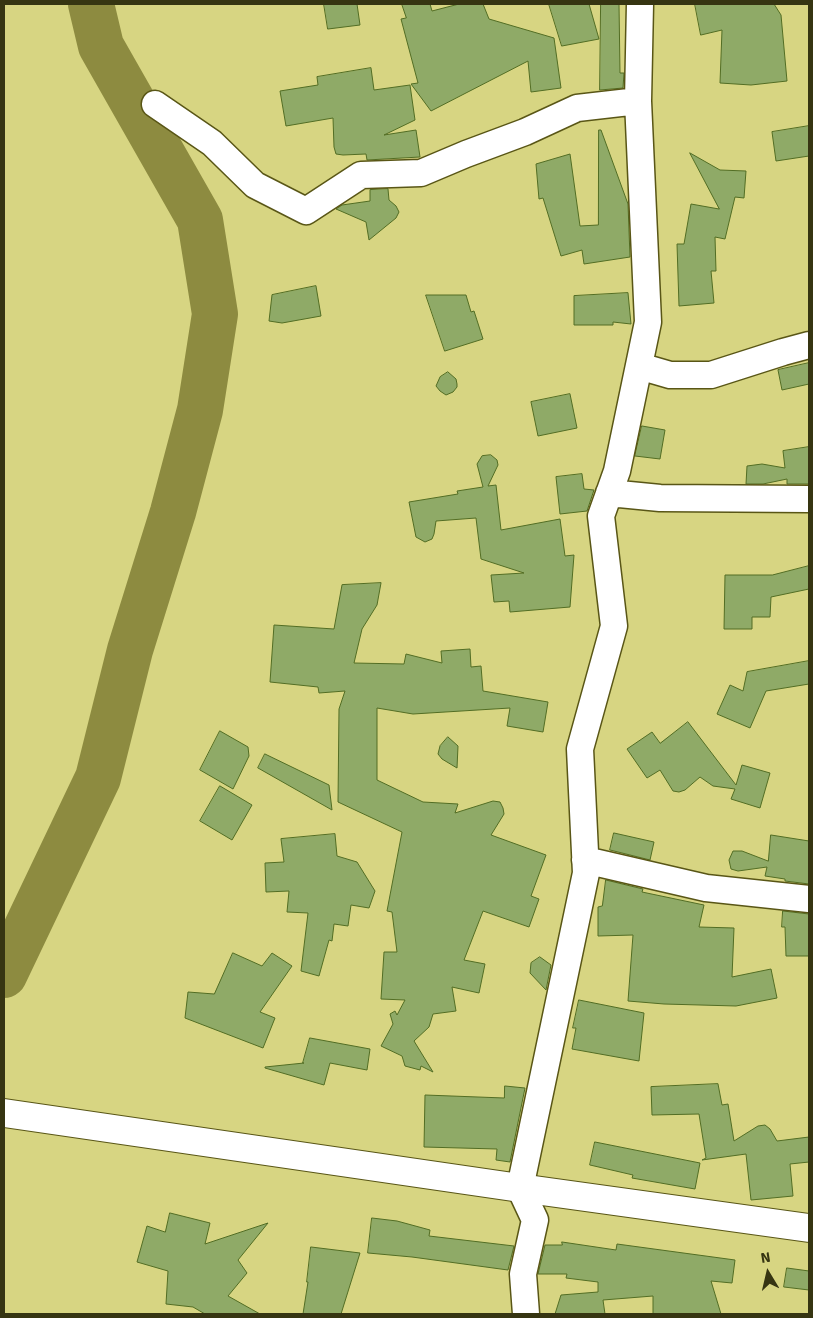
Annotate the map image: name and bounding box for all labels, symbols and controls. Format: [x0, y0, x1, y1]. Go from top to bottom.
north arrow [743, 1248, 793, 1298]
text: N [759, 1249, 772, 1267]

